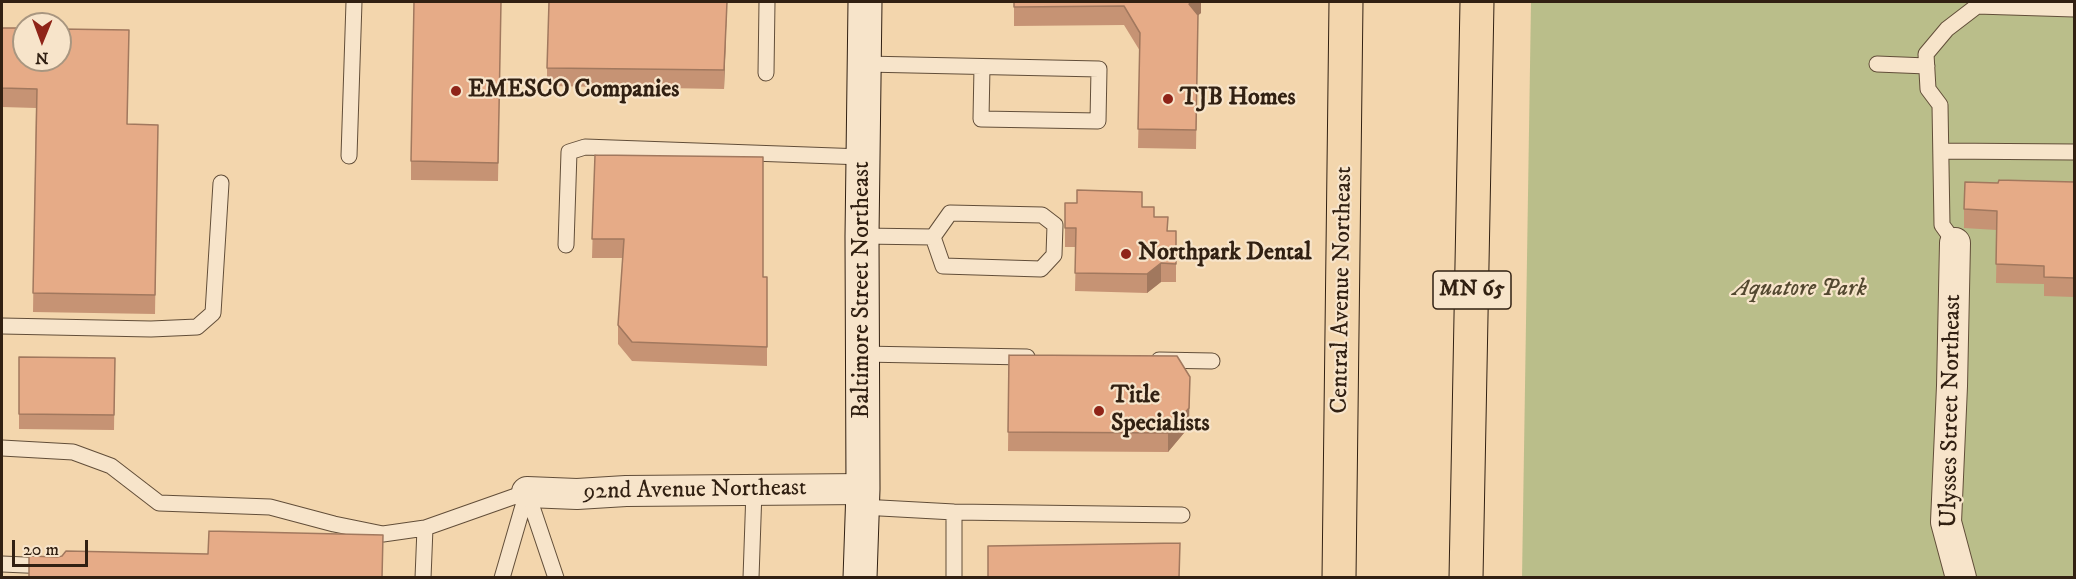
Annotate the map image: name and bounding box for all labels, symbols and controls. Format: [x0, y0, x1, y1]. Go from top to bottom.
north arrow [12, 12, 72, 72]
text: N [35, 48, 48, 68]
place label: EMESCO Companies [468, 77, 679, 105]
marker: EMESCO Companies [449, 84, 463, 98]
place label: TJB Homes [1180, 85, 1296, 113]
marker: TJB Homes [1161, 92, 1175, 106]
street label: Baltimore Street Northeast [849, 161, 877, 419]
street label: Central Avenue Northeast [1326, 166, 1360, 414]
place label: Northpark Dental [1138, 240, 1311, 268]
marker: Northpark Dental [1119, 247, 1133, 261]
road number: MN 65 [1433, 271, 1511, 309]
park label: Aquatore Park [1733, 276, 1867, 304]
street label: Ulysses Street Northeast [1936, 294, 1968, 528]
place label: Title Specialists [1111, 383, 1209, 439]
marker: Title Specialists [1092, 404, 1106, 418]
street label: 92nd Avenue Northeast [583, 475, 807, 507]
scale bar [15, 528, 92, 566]
text: 20 m [23, 539, 59, 561]

